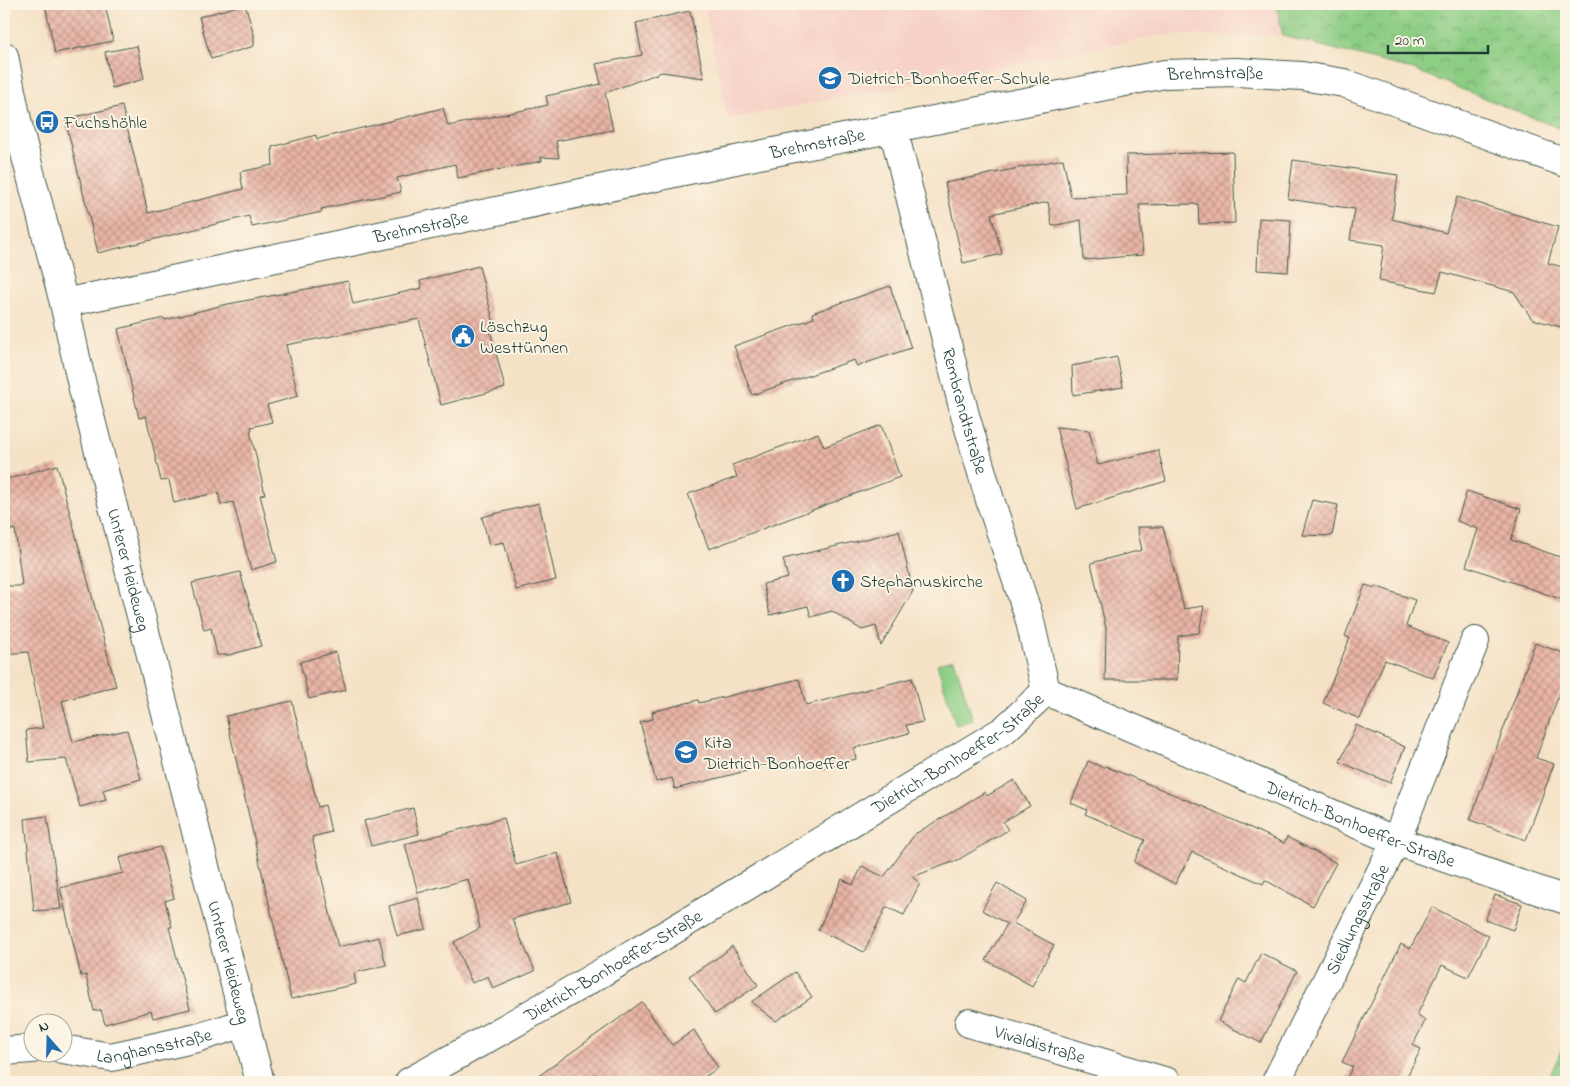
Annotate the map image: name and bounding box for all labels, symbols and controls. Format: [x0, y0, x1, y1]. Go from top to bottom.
scale bar [1388, 22, 1488, 54]
text: 20 m [1395, 30, 1425, 52]
street label: Brehmstraße [1166, 61, 1265, 89]
school or university icon: Dietrich-Bonhoeffer-Schule [817, 65, 843, 91]
place label: Dietrich-Bonhoeffer-Schule [847, 67, 1051, 93]
bus stop icon: Fuchshöhle [34, 109, 60, 135]
place label: Fuchshöhle [63, 111, 148, 137]
street label: Brehmstraße [767, 123, 868, 168]
street label: Brehmstraße [371, 206, 472, 252]
place label: Löschzug Westtünnen [480, 315, 568, 362]
public building icon: Löschzug Westtünnen [450, 323, 476, 349]
street label: Rembrandtstraße [934, 346, 993, 479]
street label: Unterer Heideweg [99, 506, 155, 635]
church icon: Stephanuskirche [830, 568, 856, 594]
place label: Stephanuskirche [860, 570, 984, 596]
street label: Dietrich-Bonhoeffer-Straße [867, 687, 1052, 823]
place label: Kita Dietrich-Bonhoeffer [703, 731, 850, 778]
school or university icon: Kita Dietrich-Bonhoeffer [673, 739, 699, 765]
street label: Dietrich-Bonhoeffer-Straße [1260, 775, 1459, 876]
street label: Siedlungsstraße [1320, 859, 1398, 980]
street label: Unterer Heideweg [199, 898, 256, 1027]
street label: Dietrich-Bonhoeffer-Straße [519, 904, 709, 1030]
north arrow [22, 1014, 72, 1064]
text: N [36, 1016, 52, 1039]
street label: Vivaldistraße [990, 1020, 1089, 1072]
street label: Langhansstraße [95, 1023, 216, 1072]

